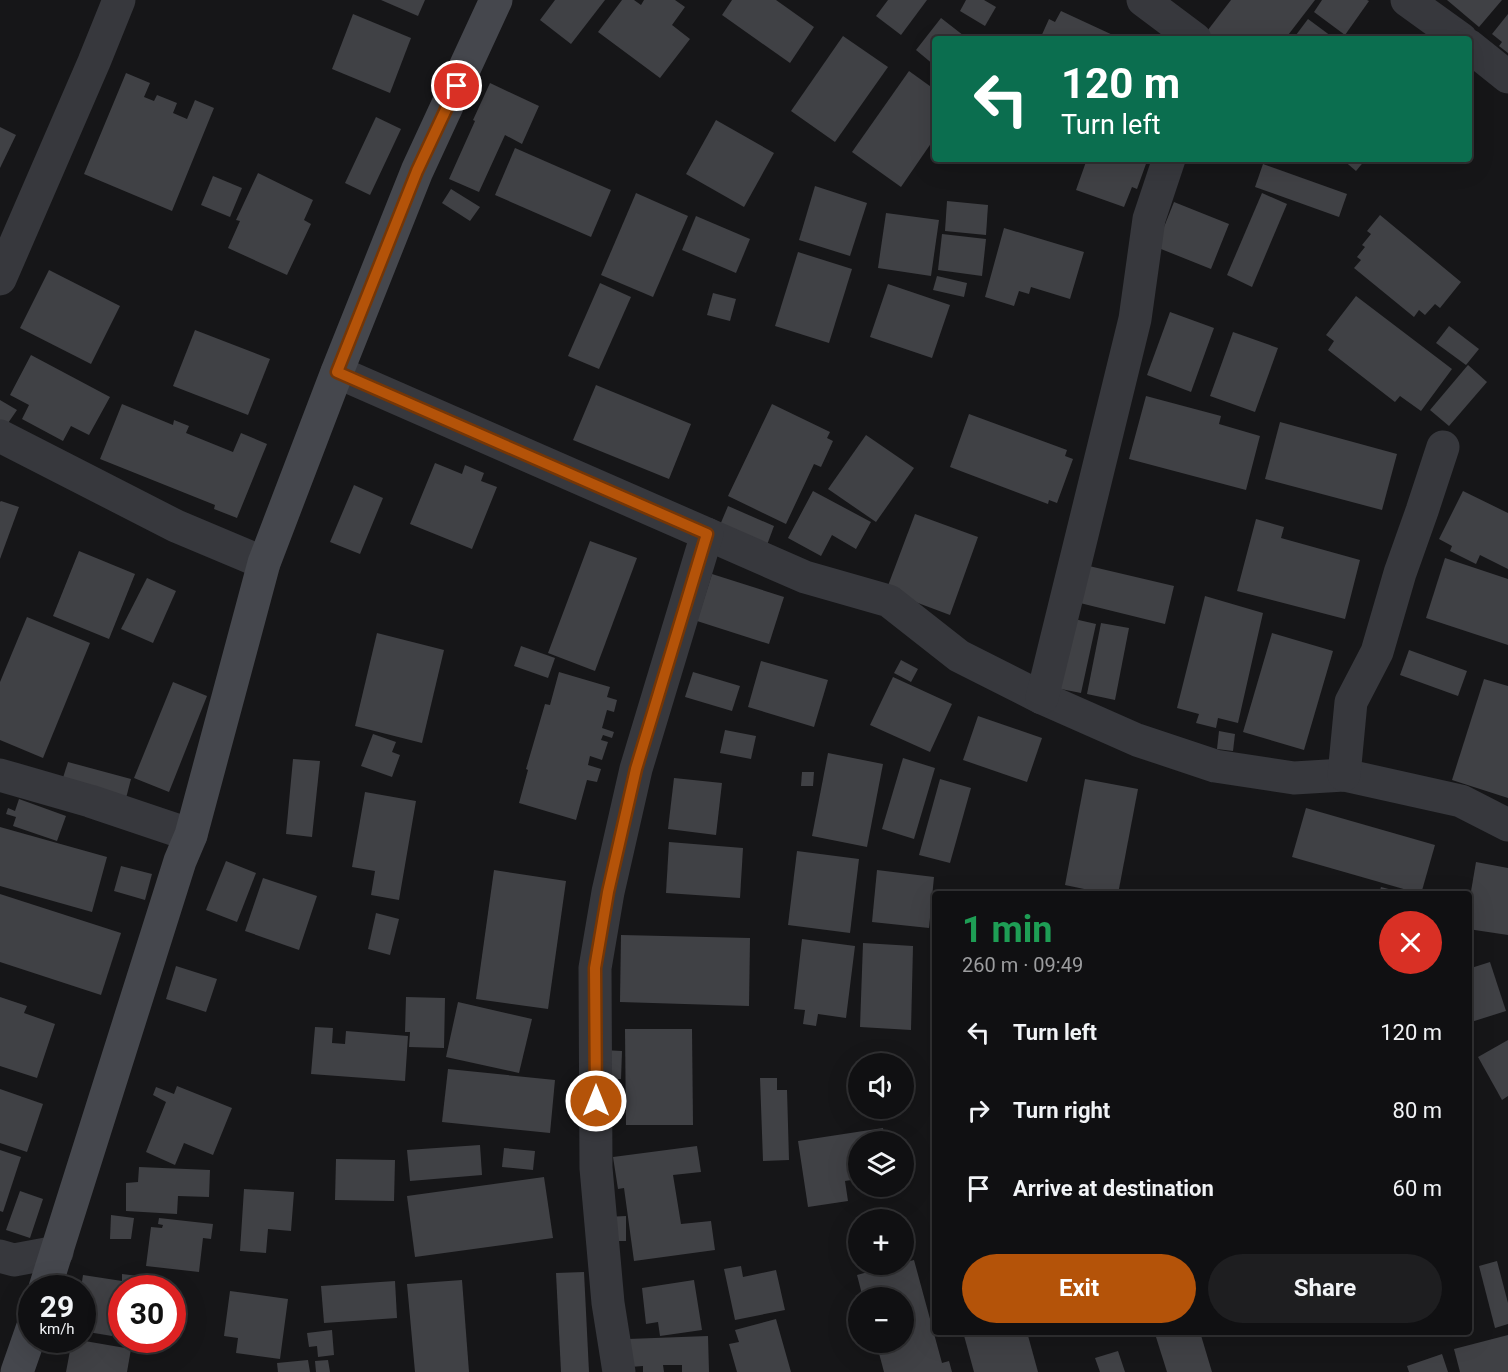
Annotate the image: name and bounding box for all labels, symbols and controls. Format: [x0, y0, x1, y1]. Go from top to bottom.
text: 120 m [1061, 59, 1180, 108]
pin [431, 60, 482, 111]
icon: left [962, 60, 1040, 138]
icon: arrive [440, 69, 473, 102]
text: Turn left [1061, 109, 1161, 141]
text: 1 min [962, 909, 1053, 951]
button: close [1379, 911, 1442, 974]
text: 260 m · 09:49 [962, 953, 1083, 977]
icon: left [962, 1016, 995, 1049]
text: Turn left [1013, 1020, 1097, 1045]
text: 120 m [1380, 1020, 1442, 1045]
map controls [848, 1053, 914, 1353]
button: sound [848, 1053, 914, 1119]
position arrow [564, 1069, 628, 1133]
icon: right [962, 1094, 995, 1127]
text: Turn right [1013, 1098, 1110, 1123]
text: 80 m [1393, 1098, 1442, 1123]
button: layers [848, 1131, 914, 1197]
icon: arrive [962, 1172, 995, 1205]
text: Arrive at destination [1013, 1176, 1214, 1201]
text: 60 m [1393, 1176, 1442, 1201]
button: + [848, 1209, 914, 1275]
button: Exit [962, 1254, 1196, 1323]
button: Share [1208, 1254, 1442, 1323]
speed limit sign: 30 [108, 1275, 186, 1353]
button: − [848, 1287, 914, 1353]
text: 29 [40, 1289, 74, 1324]
text: km/h [39, 1320, 75, 1338]

